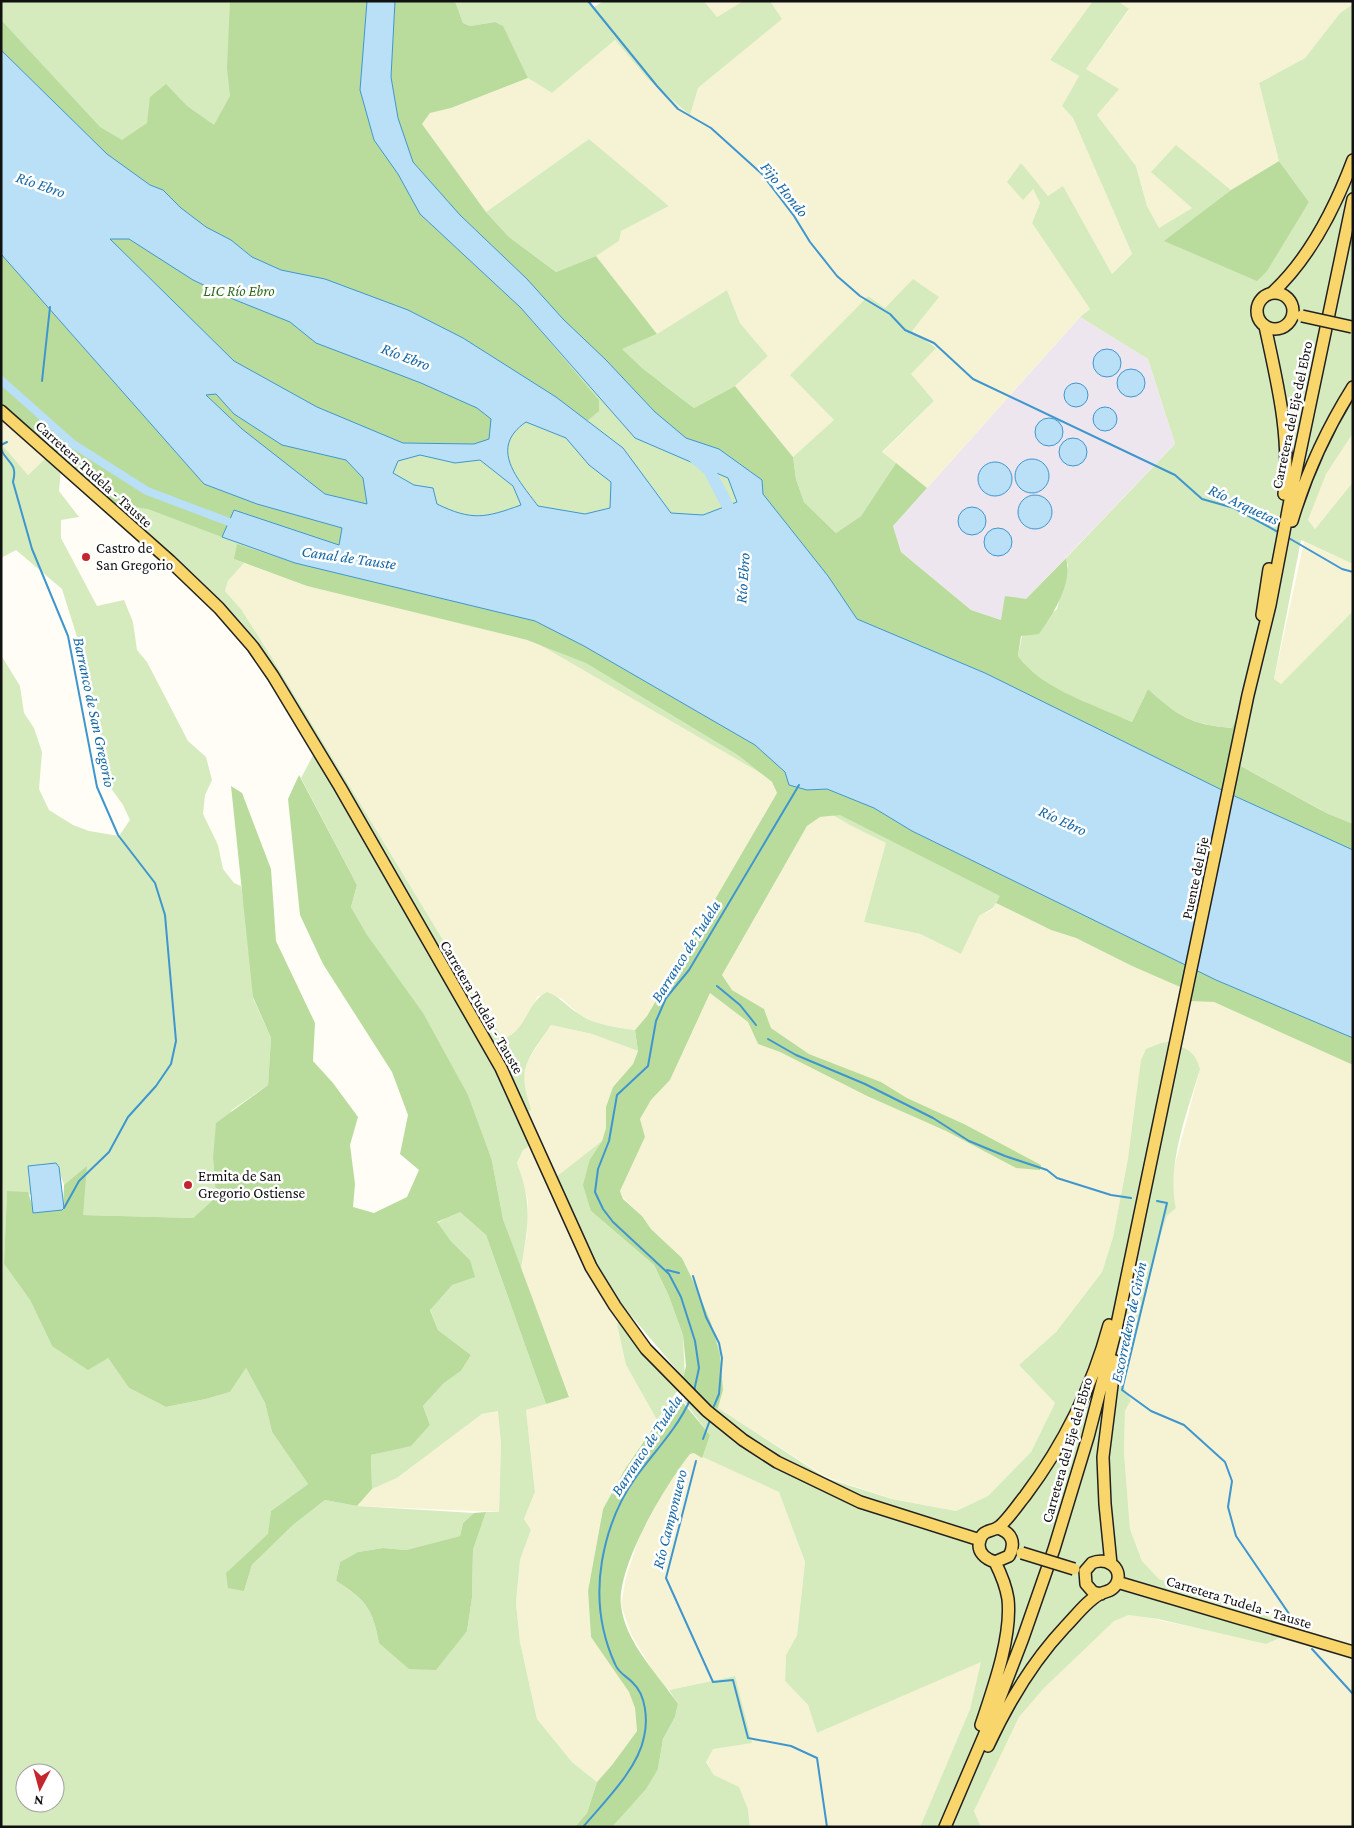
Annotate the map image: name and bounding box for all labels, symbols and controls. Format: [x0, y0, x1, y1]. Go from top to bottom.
water label: Fijo Hondo [757, 158, 812, 221]
water label: Río Ebro [14, 168, 68, 201]
park label: LIC Río Ebro [203, 283, 275, 299]
water label: Río Ebro [379, 339, 433, 374]
street label: Carretera del Eje del Ebro [1268, 340, 1316, 491]
street label: Carretera Tudela - Tauste [32, 417, 156, 531]
water label: Río Arquetas [1206, 481, 1282, 529]
place label: Castro de San Gregorio [96, 540, 173, 574]
water label: Canal de Tauste [301, 542, 397, 573]
marker: Castro de San Gregorio [80, 551, 92, 563]
water label: Río Ebro [732, 552, 753, 604]
water label: Barranco de San Gregorio [69, 636, 119, 789]
water label: Río Ebro [1036, 802, 1090, 839]
street label: Puente del Eje [1178, 835, 1213, 921]
water label: Barranco de Tudela [647, 897, 724, 1005]
street label: Carretera Tudela - Tauste [437, 937, 527, 1077]
place label: Ermita de San Gregorio Ostiense [198, 1168, 306, 1202]
marker: Ermita de San Gregorio Ostiense [182, 1179, 194, 1191]
water label: Escorredero de Girón [1107, 1260, 1150, 1384]
street label: Carretera del Eje del Ebro [1039, 1375, 1096, 1525]
water label: Barranco de Tudela [608, 1391, 685, 1499]
water label: Río Camponuevo [649, 1468, 691, 1571]
street label: Carretera Tudela - Tauste [1164, 1572, 1314, 1632]
north arrow [15, 1763, 65, 1813]
text: N [33, 1792, 44, 1809]

